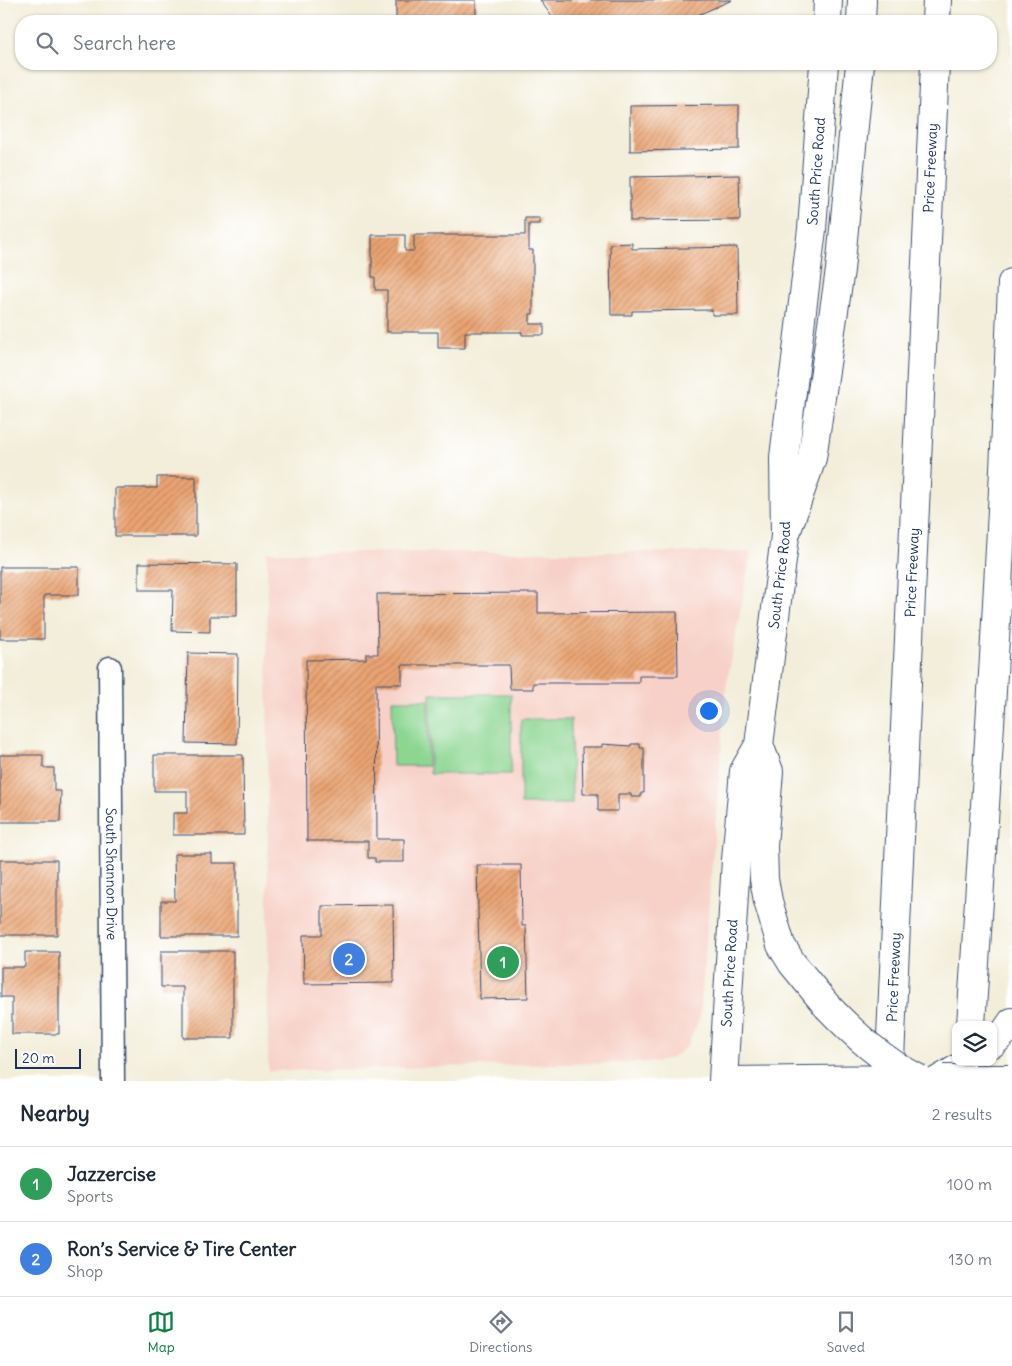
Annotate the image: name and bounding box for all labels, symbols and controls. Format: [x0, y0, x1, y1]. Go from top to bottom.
search box [15, 15, 997, 70]
icon: search [33, 29, 61, 57]
text: Search here [73, 31, 176, 55]
street label: South Price Road [803, 117, 829, 226]
street label: Price Freeway [919, 123, 941, 213]
street label: South Price Road [765, 521, 794, 630]
street label: Price Freeway [901, 527, 923, 618]
your location [696, 698, 722, 724]
street label: South Shannon Drive [102, 808, 121, 940]
street label: South Price Road [717, 919, 741, 1028]
street label: Price Freeway [883, 932, 905, 1022]
pin: 2 [333, 940, 365, 978]
pin: 1 [487, 943, 519, 981]
map controls [952, 1021, 997, 1066]
button: layers [952, 1021, 997, 1066]
scale bar [15, 1046, 81, 1069]
text: 20 m [22, 1049, 55, 1067]
text: Nearby [20, 1100, 90, 1127]
text: 2 results [932, 1104, 992, 1124]
text: Jazzercise [67, 1162, 156, 1186]
text: 1 [33, 1174, 39, 1194]
text: 100 m [947, 1174, 992, 1194]
text: Sports [67, 1186, 113, 1206]
text: Ron’s Service & Tire Center [67, 1237, 296, 1261]
text: 2 [32, 1249, 40, 1269]
text: 130 m [948, 1249, 992, 1269]
text: Shop [67, 1261, 103, 1281]
tab: Map [147, 1308, 175, 1356]
tab: Directions [469, 1308, 532, 1356]
tab: Saved [827, 1308, 865, 1356]

